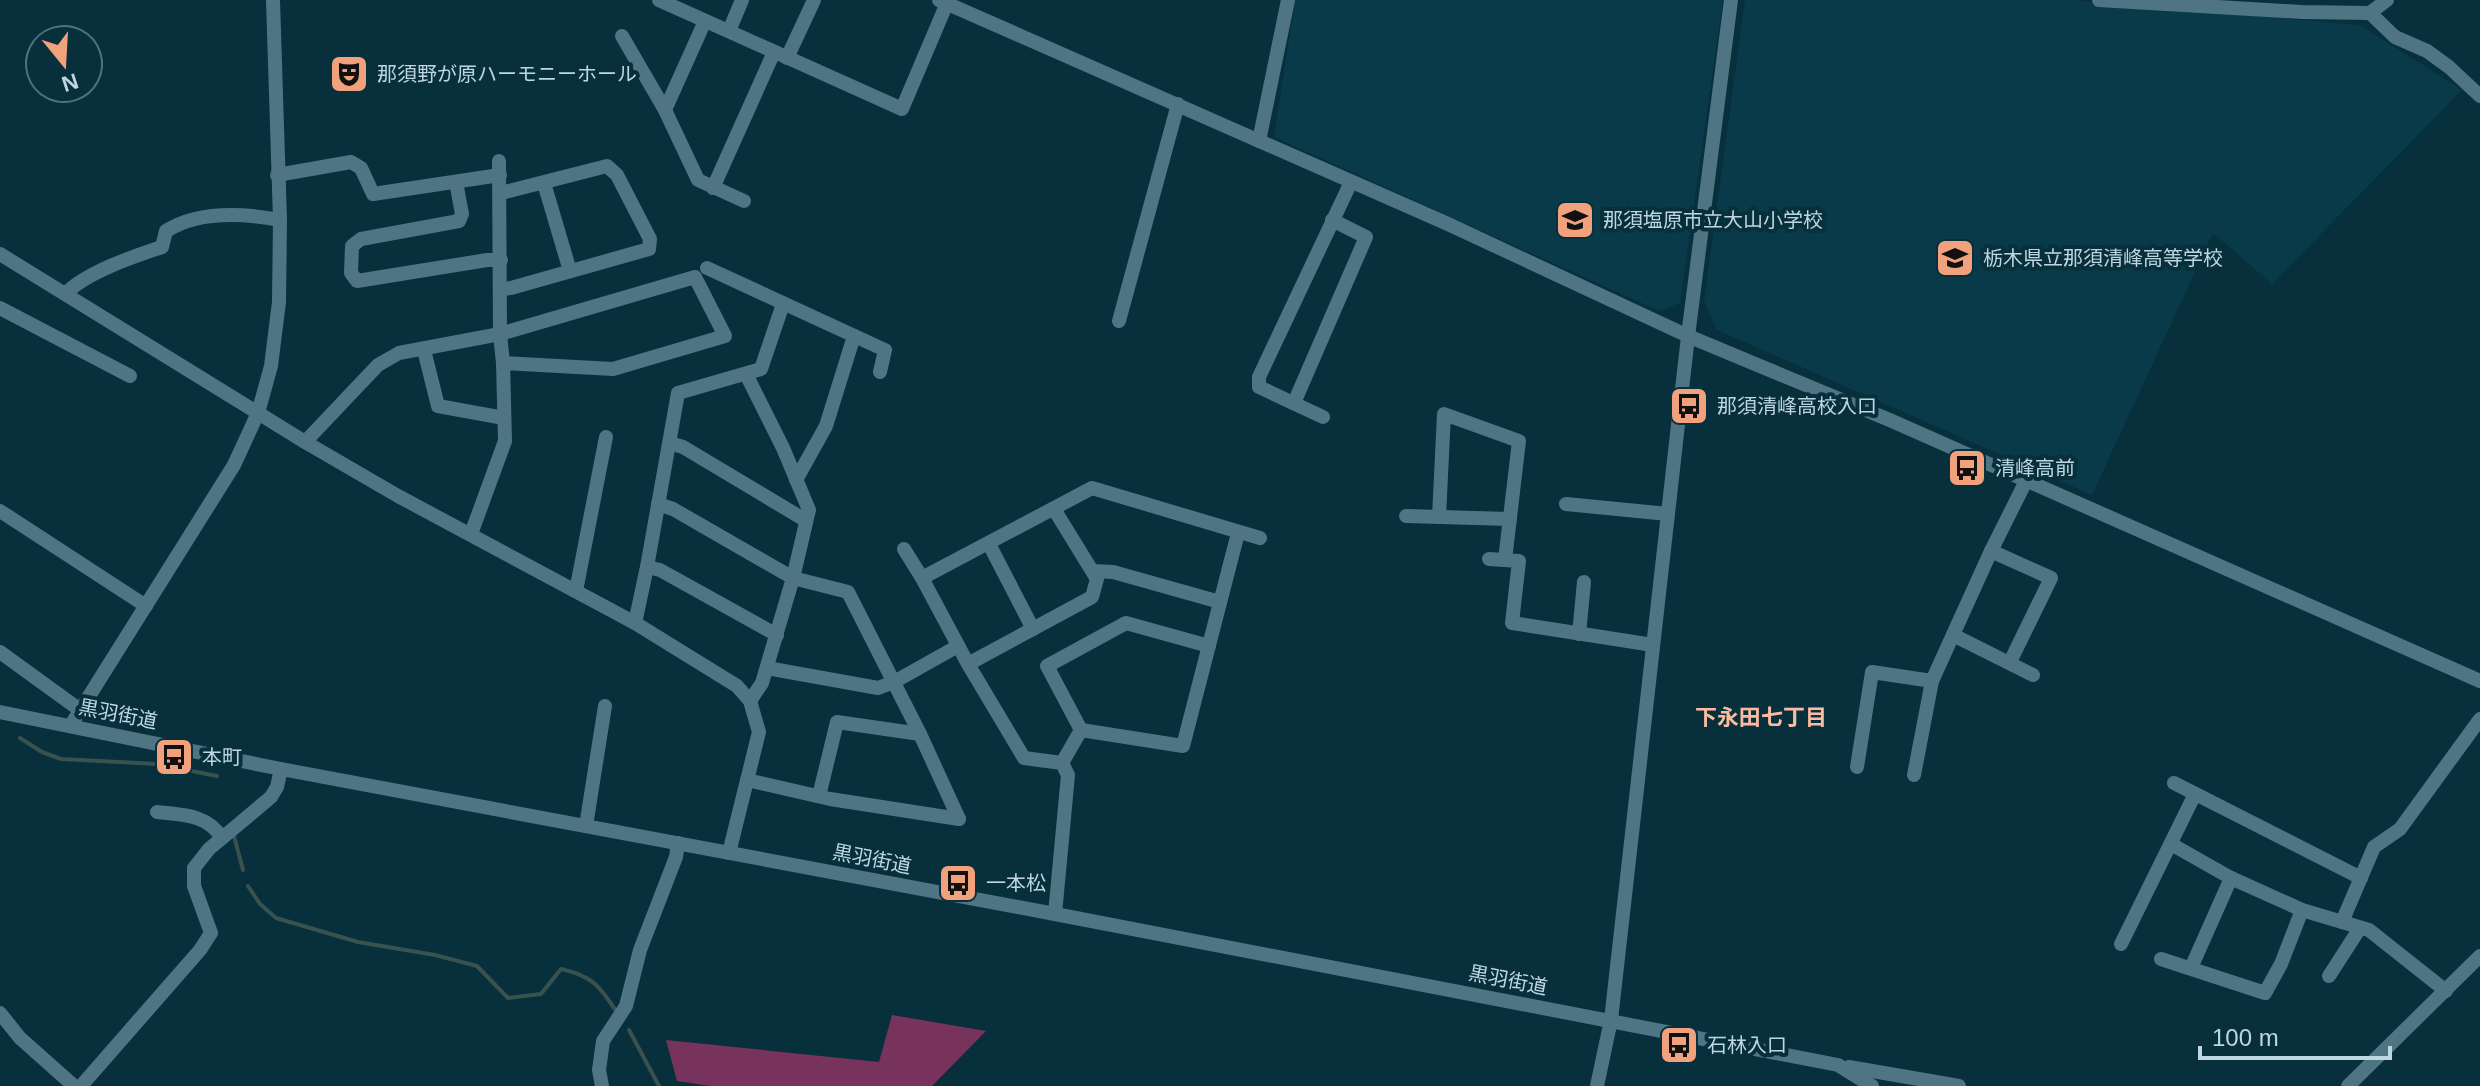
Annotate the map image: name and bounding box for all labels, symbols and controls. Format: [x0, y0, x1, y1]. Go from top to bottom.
north arrow [24, 24, 104, 104]
theatre icon: 那須野が原ハーモニーホール [328, 53, 370, 95]
place label: 那須野が原ハーモニーホール [377, 63, 637, 85]
text: N [59, 68, 81, 97]
school or university icon: 那須塩原市立大山小学校 [1554, 199, 1596, 241]
place label: 那須塩原市立大山小学校 [1603, 209, 1823, 231]
school or university icon: 栃木県立那須清峰高等学校 [1934, 237, 1976, 279]
place label: 栃木県立那須清峰高等学校 [1983, 247, 2223, 269]
bus stop icon: 那須清峰高校入口 [1668, 385, 1710, 427]
place label: 那須清峰高校入口 [1717, 395, 1877, 417]
bus stop icon: 清峰高前 [1946, 447, 1988, 489]
place label: 清峰高前 [1995, 457, 2075, 479]
street label: 黒羽街道 [77, 696, 159, 732]
district label: 下永田七丁目 [1695, 705, 1827, 730]
bus stop icon: 本町 [153, 736, 195, 778]
place label: 本町 [202, 746, 242, 768]
street label: 黒羽街道 [831, 841, 913, 877]
bus stop icon: 一本松 [937, 862, 979, 904]
place label: 一本松 [986, 872, 1046, 894]
street label: 黒羽街道 [1467, 962, 1549, 998]
scale bar [2200, 1010, 2390, 1060]
bus stop icon: 石林入口 [1658, 1024, 1700, 1066]
text: 100 m [2212, 1024, 2279, 1051]
place label: 石林入口 [1707, 1034, 1787, 1056]

